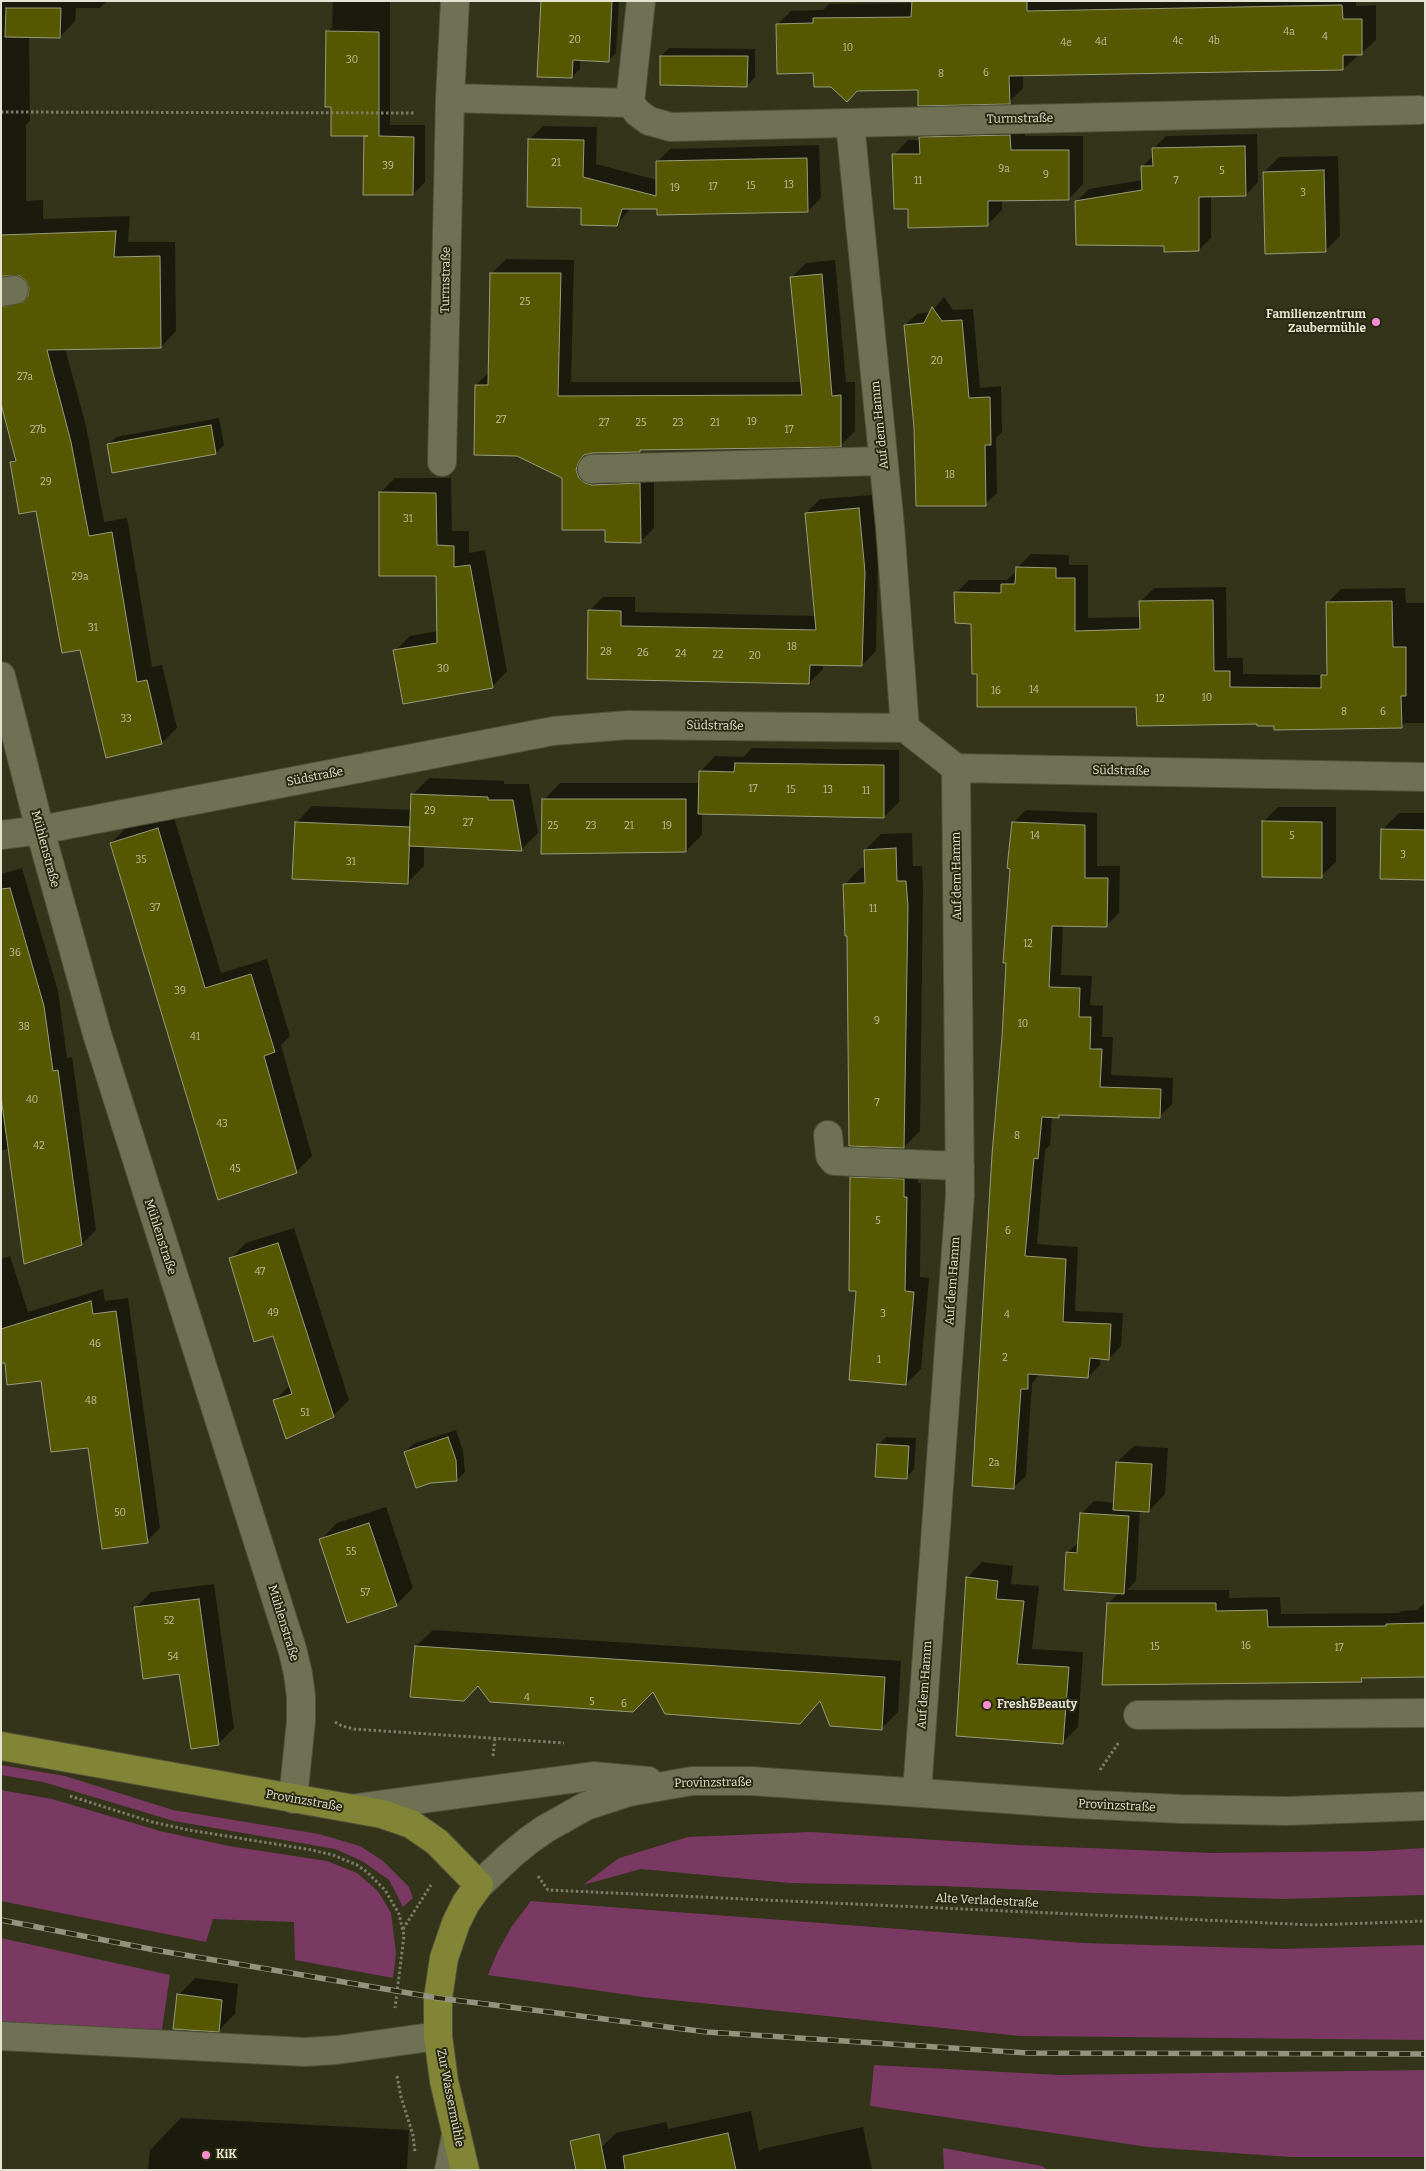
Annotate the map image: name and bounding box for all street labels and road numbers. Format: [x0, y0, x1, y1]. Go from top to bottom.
street label: Turmstraße [987, 111, 1053, 127]
street label: Turmstraße [438, 247, 454, 313]
street label: Auf dem Hamm [868, 380, 892, 470]
street label: Südstraße [686, 718, 744, 734]
street label: Südstraße [1092, 763, 1150, 779]
street label: Südstraße [285, 764, 345, 790]
street label: Mühlenstraße [28, 809, 62, 889]
street label: Auf dem Hamm [949, 832, 965, 920]
street label: Mühlenstraße [141, 1197, 179, 1277]
street label: Auf dem Hamm [943, 1236, 963, 1326]
street label: Mühlenstraße [265, 1583, 301, 1663]
street label: Auf dem Hamm [915, 1640, 935, 1730]
street label: Provinzstraße [674, 1775, 752, 1791]
street label: Provinzstraße [265, 1787, 343, 1815]
street label: Provinzstraße [1078, 1797, 1156, 1815]
street label: Alte Verladestraße [935, 1891, 1039, 1911]
street label: Zur Wassermühle [433, 2048, 467, 2148]

